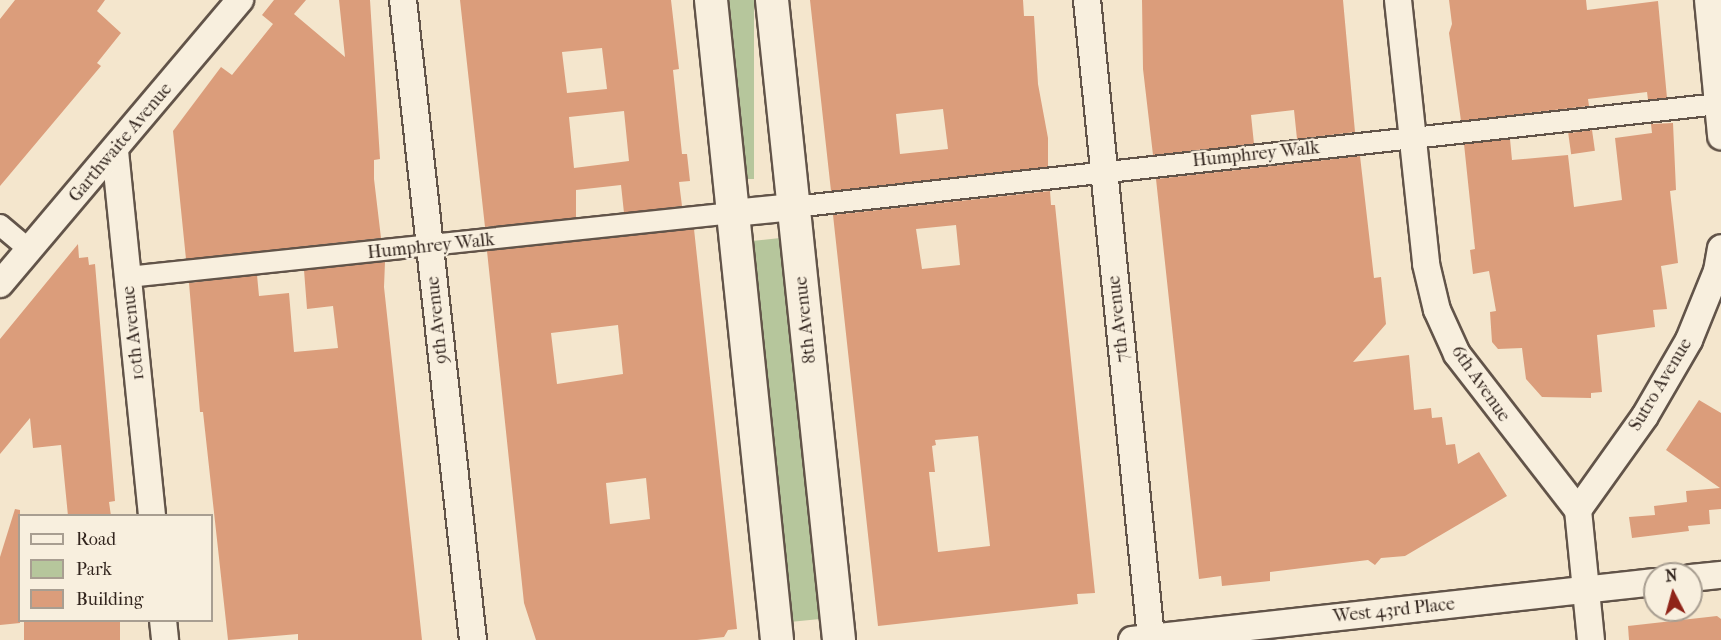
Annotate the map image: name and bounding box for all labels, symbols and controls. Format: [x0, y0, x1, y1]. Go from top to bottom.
street label: Garthwaite Avenue [65, 79, 177, 207]
street label: Humphrey Walk [1191, 138, 1321, 172]
street label: Humphrey Walk [366, 230, 496, 264]
street label: 9th Avenue [423, 275, 453, 365]
street label: 8th Avenue [791, 275, 821, 365]
street label: 7th Avenue [1104, 275, 1134, 363]
street label: 10th Avenue [118, 285, 150, 381]
street label: Sutro Avenue [1625, 335, 1697, 435]
street label: 6th Avenue [1446, 342, 1514, 426]
legend [18, 514, 213, 622]
text: Road [76, 529, 116, 550]
text: Park [76, 559, 112, 580]
north arrow [1643, 562, 1703, 622]
text: N [1664, 566, 1678, 586]
text: Building [76, 589, 143, 610]
street label: West 43rd Place [1332, 594, 1456, 628]

